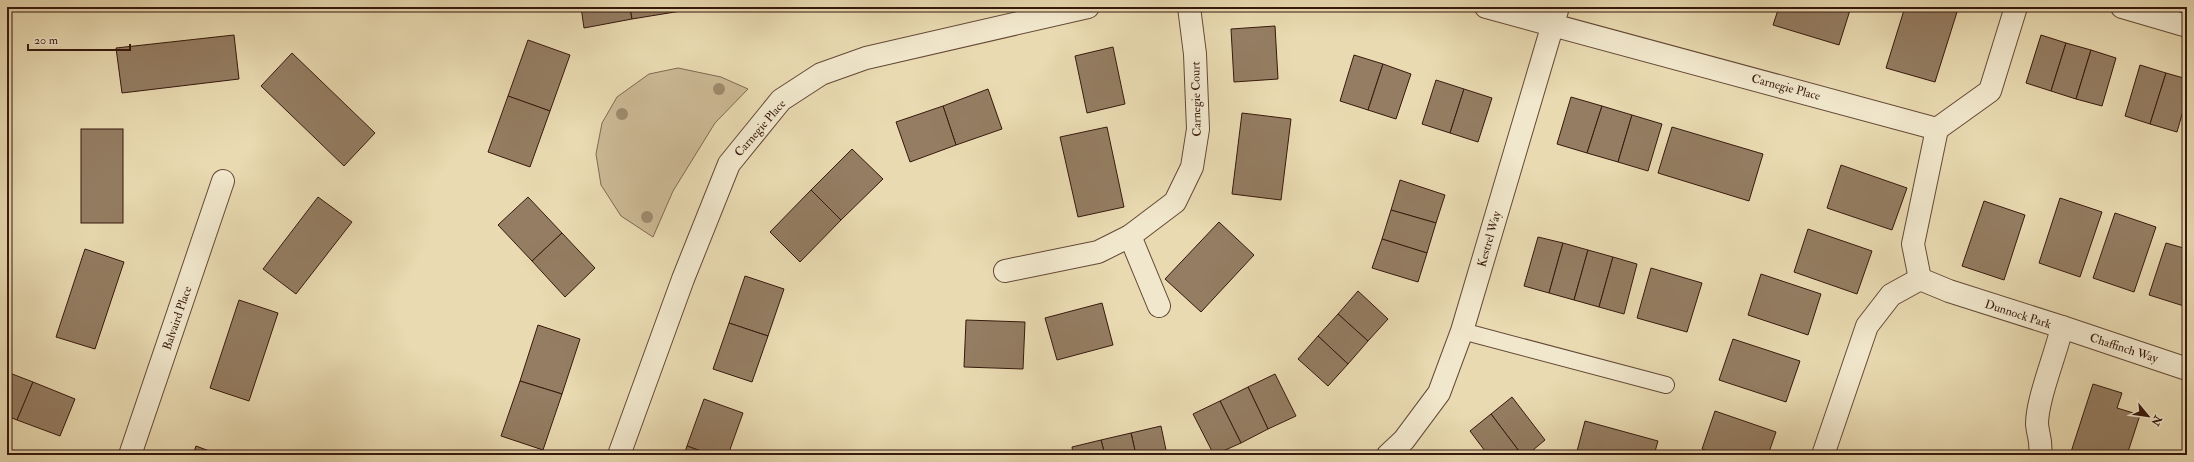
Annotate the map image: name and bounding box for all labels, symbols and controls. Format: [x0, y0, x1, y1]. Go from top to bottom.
scale bar [28, 26, 130, 52]
text: 20 m [34, 33, 59, 48]
street label: Carnegie Court [1188, 61, 1205, 137]
street label: Carnegie Place [1750, 71, 1822, 104]
street label: Carnegie Place [731, 97, 789, 160]
street label: Kestrel Way [1474, 209, 1505, 269]
street label: Balvaird Place [160, 284, 195, 352]
street label: Dunnock Park [1983, 297, 2053, 332]
street label: Chaffinch Way [2088, 330, 2160, 367]
north arrow [2128, 396, 2168, 436]
text: N [2148, 412, 2165, 429]

